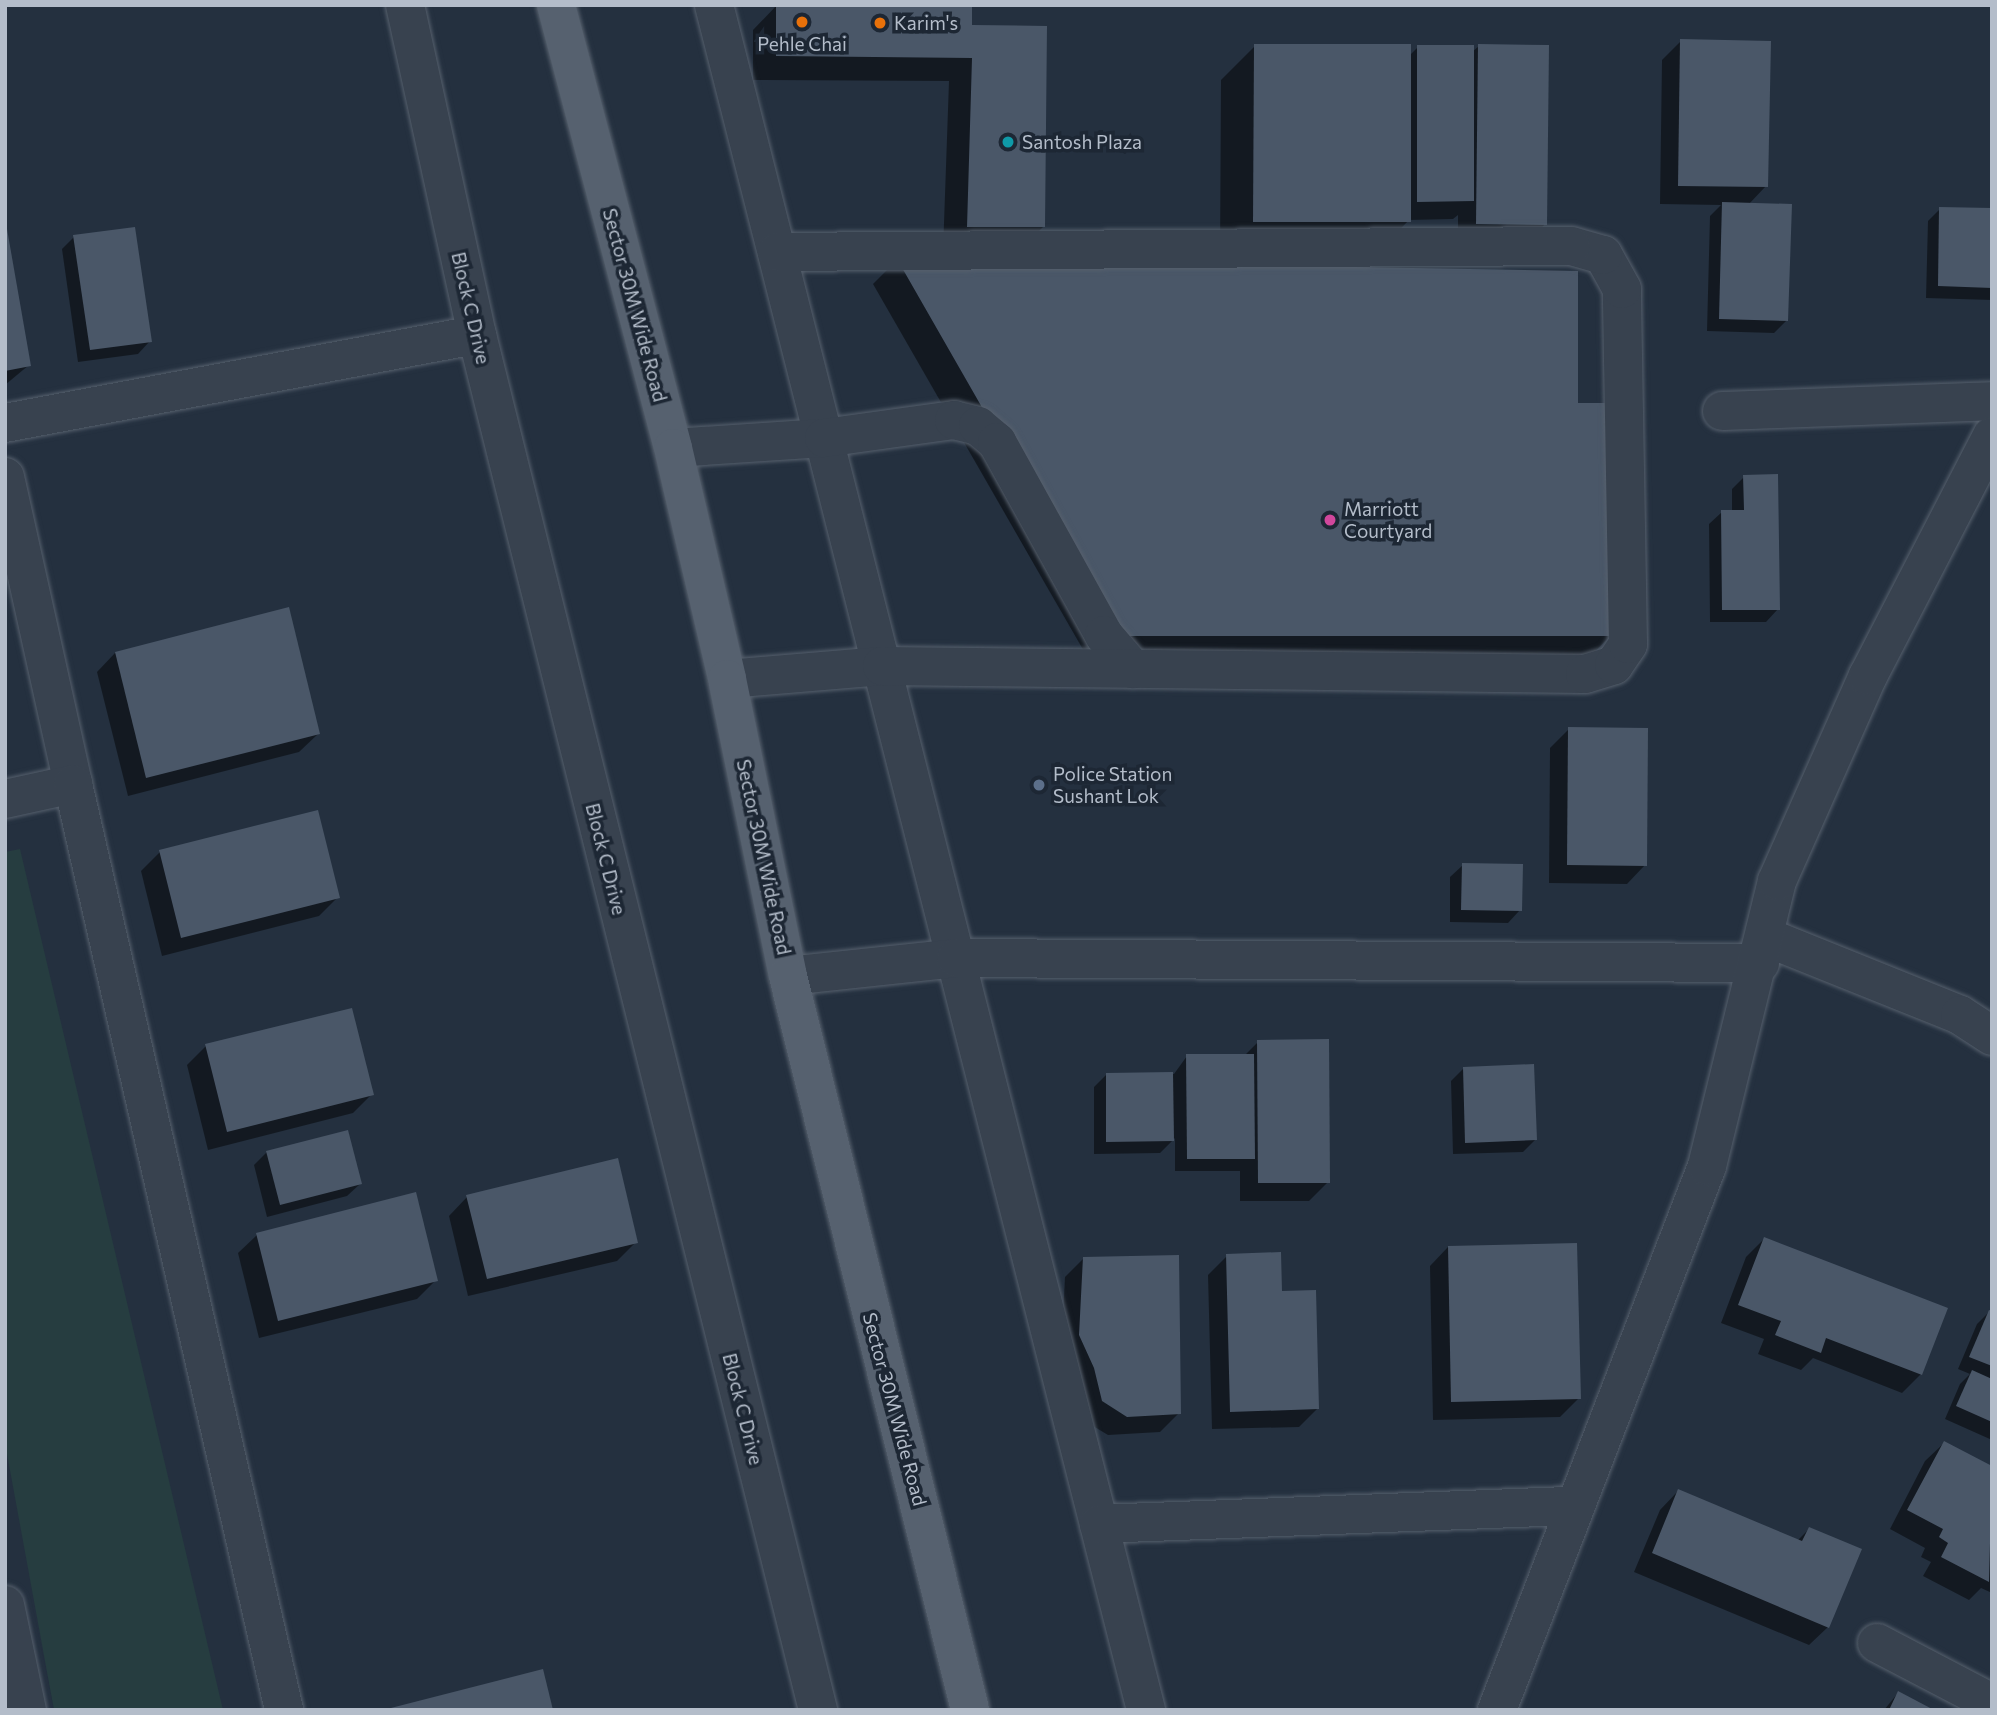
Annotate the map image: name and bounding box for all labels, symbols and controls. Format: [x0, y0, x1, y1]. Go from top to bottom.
place label: Karim's [894, 12, 958, 34]
marker: Pehle Chai [794, 14, 810, 30]
marker: Karim's [872, 15, 888, 31]
place label: Pehle Chai [757, 33, 847, 55]
place label: Santosh Plaza [1022, 131, 1142, 153]
marker: Santosh Plaza [1000, 134, 1016, 150]
street label: Sector 30M Wide Road [598, 206, 672, 404]
street label: Block C Drive [447, 250, 495, 366]
place label: Marriott Courtyard [1344, 498, 1432, 542]
marker: Marriott Courtyard [1322, 512, 1338, 528]
street label: Sector 30M Wide Road [732, 757, 796, 957]
place label: Police Station Sushant Lok [1053, 763, 1172, 807]
marker: Police Station Sushant Lok [1031, 777, 1047, 793]
street label: Block C Drive [581, 801, 631, 917]
street label: Sector 30M Wide Road [858, 1310, 932, 1508]
street label: Block C Drive [718, 1351, 768, 1467]

